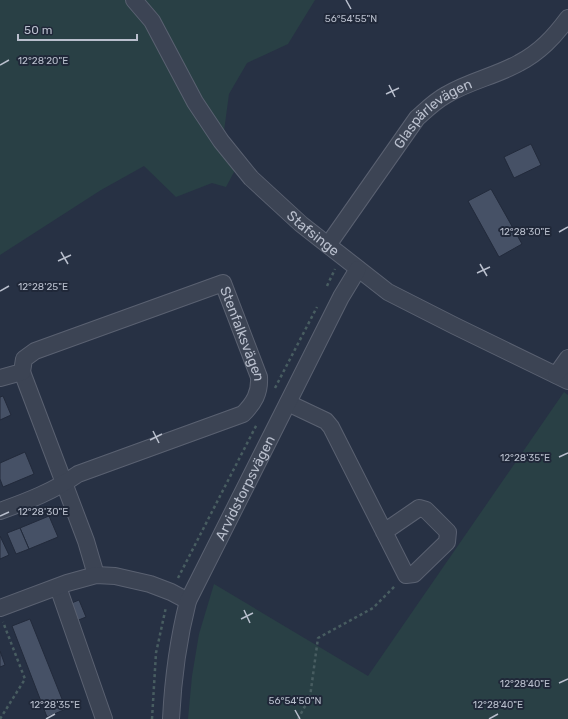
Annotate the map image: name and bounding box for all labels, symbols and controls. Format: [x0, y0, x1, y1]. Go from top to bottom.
text: 56°54'55"N [325, 13, 377, 25]
scale bar [18, 16, 137, 42]
text: 50 m [24, 23, 52, 37]
text: 12°28'20"E [18, 55, 68, 67]
street label: Glaspärlevägen [390, 75, 474, 152]
street label: Stafsinge [283, 207, 343, 259]
text: 12°28'30"E [500, 226, 550, 238]
text: 12°28'25"E [18, 281, 68, 293]
street label: Stenfalksvägen [217, 284, 268, 382]
street label: Arvidstorpsvägen [211, 433, 278, 543]
text: 12°28'35"E [500, 452, 550, 464]
text: 12°28'30"E [18, 506, 68, 518]
text: 12°28'40"E [500, 678, 550, 690]
text: 56°54'50"N [269, 695, 322, 707]
text: 12°28'35"E [30, 699, 80, 711]
text: 12°28'40"E [473, 699, 523, 711]

